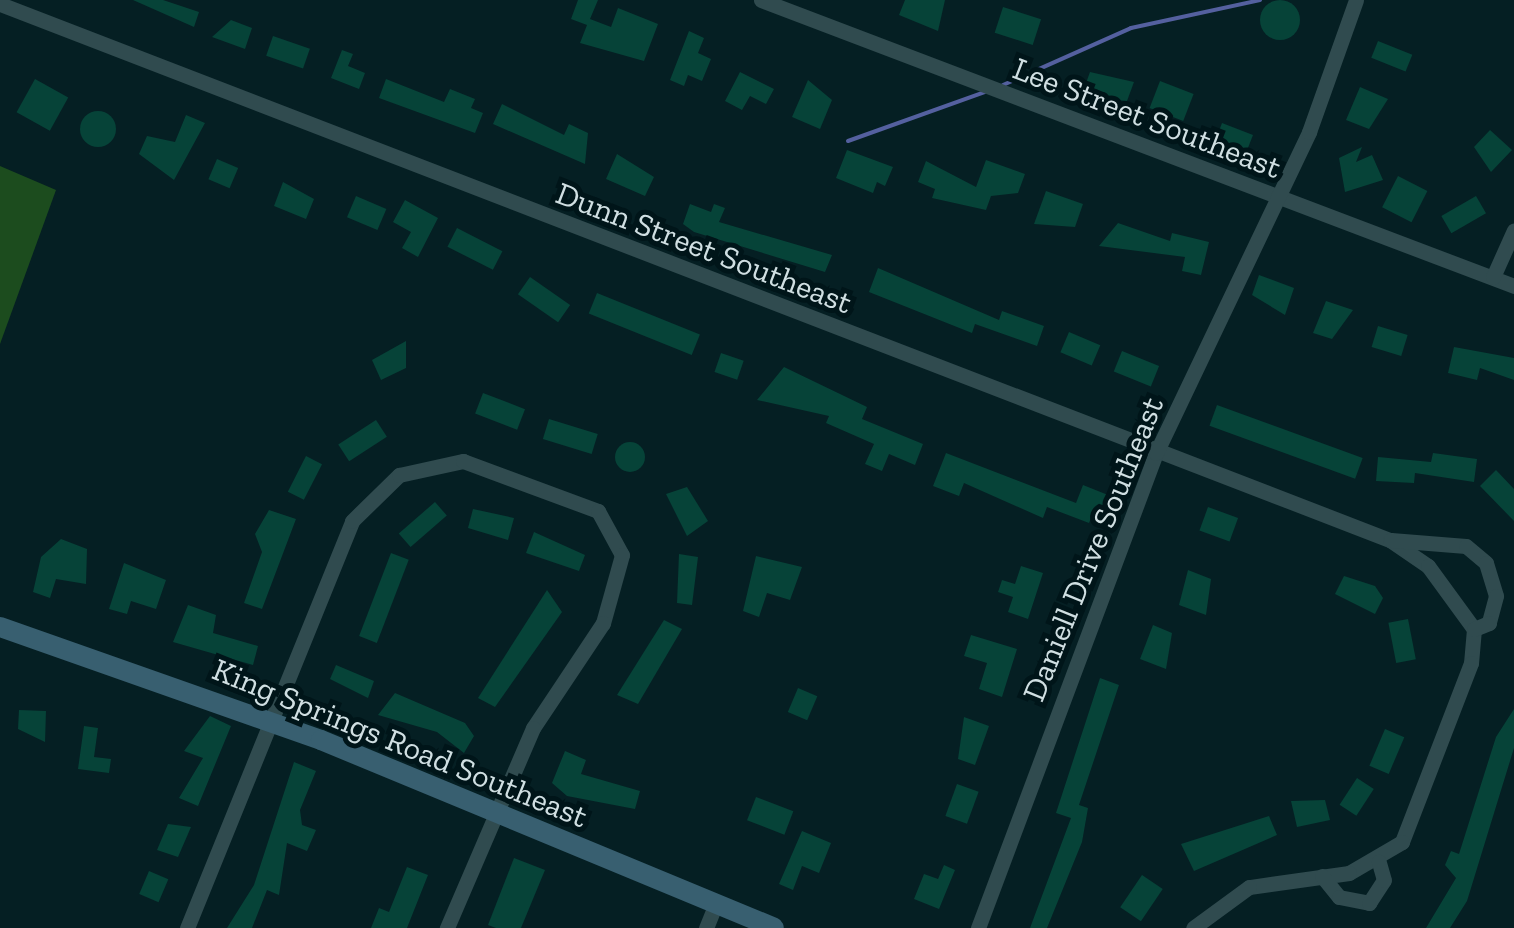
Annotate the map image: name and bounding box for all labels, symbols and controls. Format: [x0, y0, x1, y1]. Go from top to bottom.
street label: Lee Street Southeast [1008, 49, 1286, 187]
street label: Dunn Street Southeast [551, 174, 857, 322]
street label: Daniell Drive Southeast [1014, 391, 1172, 707]
street label: King Springs Road Southeast [207, 650, 593, 836]

